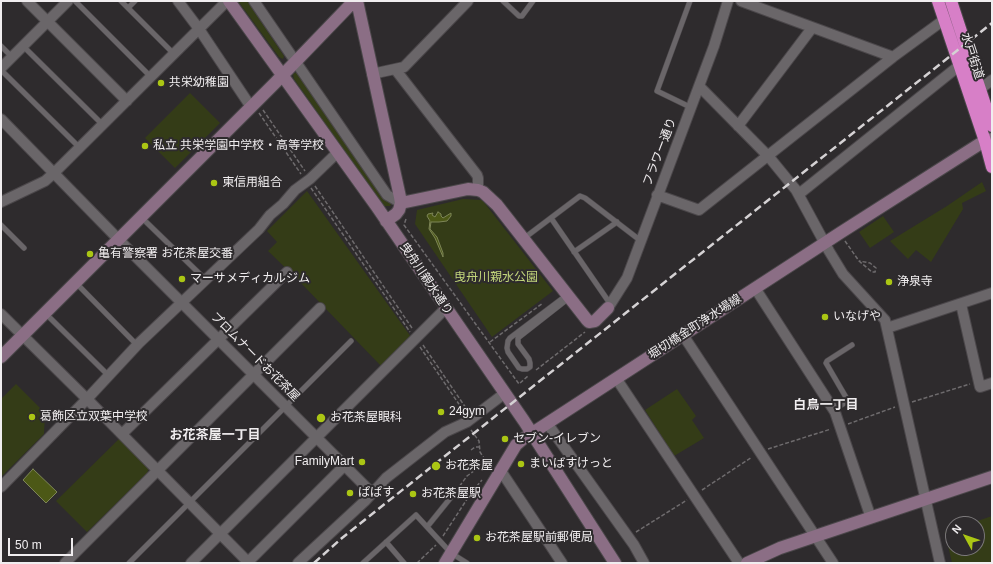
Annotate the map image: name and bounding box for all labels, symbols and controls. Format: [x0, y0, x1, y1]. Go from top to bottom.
street label: 水戸街道 [958, 31, 986, 81]
place label: 共栄幼稚園 [169, 76, 229, 90]
marker: 共栄幼稚園 [156, 78, 166, 88]
street label: フラワー通り [640, 116, 680, 188]
place label: 私立 共栄学園中学校・高等学校 [153, 139, 324, 153]
marker: 私立 共栄学園中学校・高等学校 [140, 141, 150, 151]
place label: 東信用組合 [222, 176, 282, 190]
marker: 東信用組合 [209, 178, 219, 188]
street label: 曳舟川親水通り [397, 240, 455, 318]
place label: 亀有警察署 お花茶屋交番 [98, 247, 233, 261]
marker: 亀有警察署 お花茶屋交番 [85, 249, 95, 259]
park label: 曳舟川親水公園 [454, 271, 538, 285]
place label: マーサメディカルジム [190, 272, 310, 286]
marker: マーサメディカルジム [177, 274, 187, 284]
place label: 浄泉寺 [897, 275, 933, 289]
marker: 浄泉寺 [884, 277, 894, 287]
street label: 堀切橋金町浄水場線 [646, 292, 744, 362]
street label: プロムナードお花茶屋 [207, 309, 303, 405]
place label: いなげや [833, 310, 881, 324]
marker: いなげや [820, 312, 830, 322]
district label: 白鳥一丁目 [794, 397, 858, 413]
place label: 24gym [449, 405, 485, 419]
marker: 24gym [436, 407, 446, 417]
place label: 葛飾区立双葉中学校 [40, 410, 148, 424]
place label: お花茶屋眼科 [330, 411, 402, 425]
marker: 葛飾区立双葉中学校 [27, 412, 37, 422]
marker: お花茶屋眼科 [315, 412, 327, 424]
district label: お花茶屋一丁目 [170, 427, 260, 443]
place label: セブン-イレブン [513, 432, 601, 446]
marker: セブン-イレブン [500, 434, 510, 444]
place label: FamilyMart [295, 455, 354, 469]
marker: FamilyMart [357, 457, 367, 467]
place label: まいばすけっと [529, 457, 613, 471]
place label: お花茶屋 [445, 459, 493, 473]
marker: まいばすけっと [516, 459, 526, 469]
marker: お花茶屋 [430, 460, 442, 472]
place label: ぱぱす [358, 486, 394, 500]
place label: お花茶屋駅 [421, 487, 481, 501]
marker: ぱぱす [345, 488, 355, 498]
marker: お花茶屋駅 [408, 489, 418, 499]
north arrow [945, 516, 985, 556]
text: N [949, 522, 964, 536]
scale bar [10, 530, 75, 556]
place label: お花茶屋駅前郵便局 [485, 531, 593, 545]
marker: お花茶屋駅前郵便局 [472, 533, 482, 543]
text: 50 m [15, 538, 42, 552]

